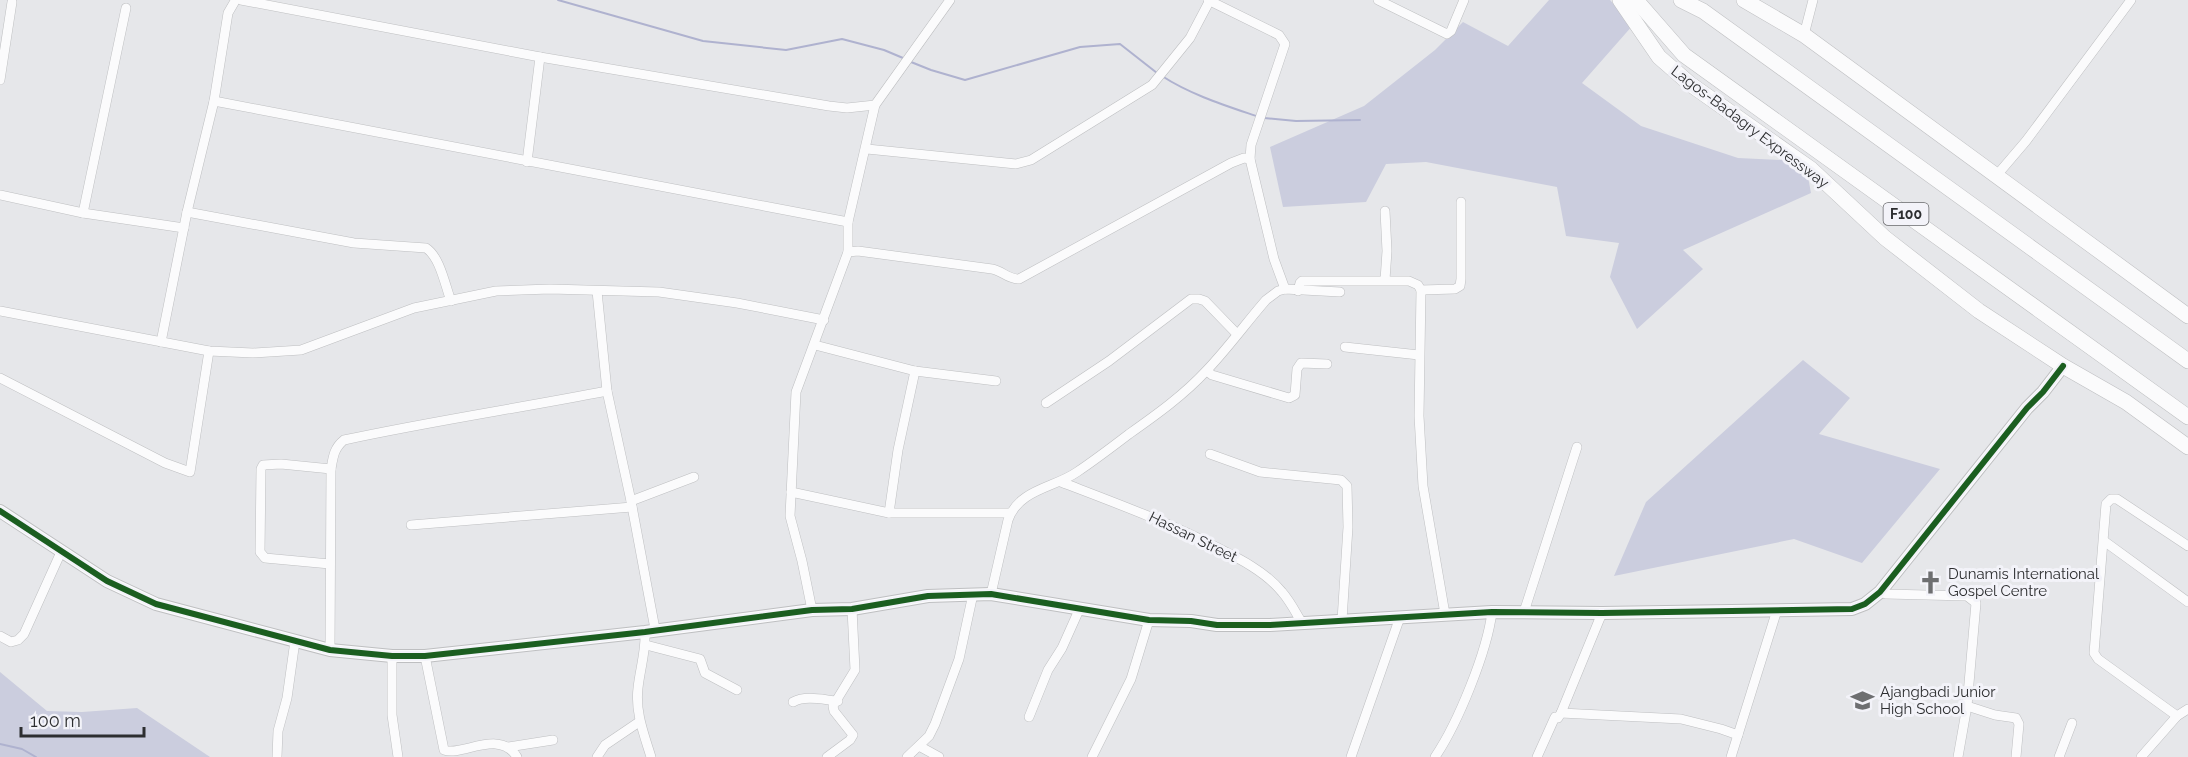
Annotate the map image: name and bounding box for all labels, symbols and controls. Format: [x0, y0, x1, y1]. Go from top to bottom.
street label: Lagos-Badagry Expressway [1668, 62, 1832, 192]
road number: F100 [1884, 203, 1928, 225]
street label: Hassan Street [1146, 508, 1240, 566]
place label: Dunamis International Gospel Centre [1948, 565, 2100, 600]
church icon: Dunamis International Gospel Centre [1917, 570, 1943, 596]
place label: Ajangbadi Junior High School [1880, 683, 1996, 718]
school or university icon: Ajangbadi Junior High School [1849, 688, 1875, 714]
scale bar [21, 700, 144, 738]
text: 100 m [30, 710, 81, 731]

